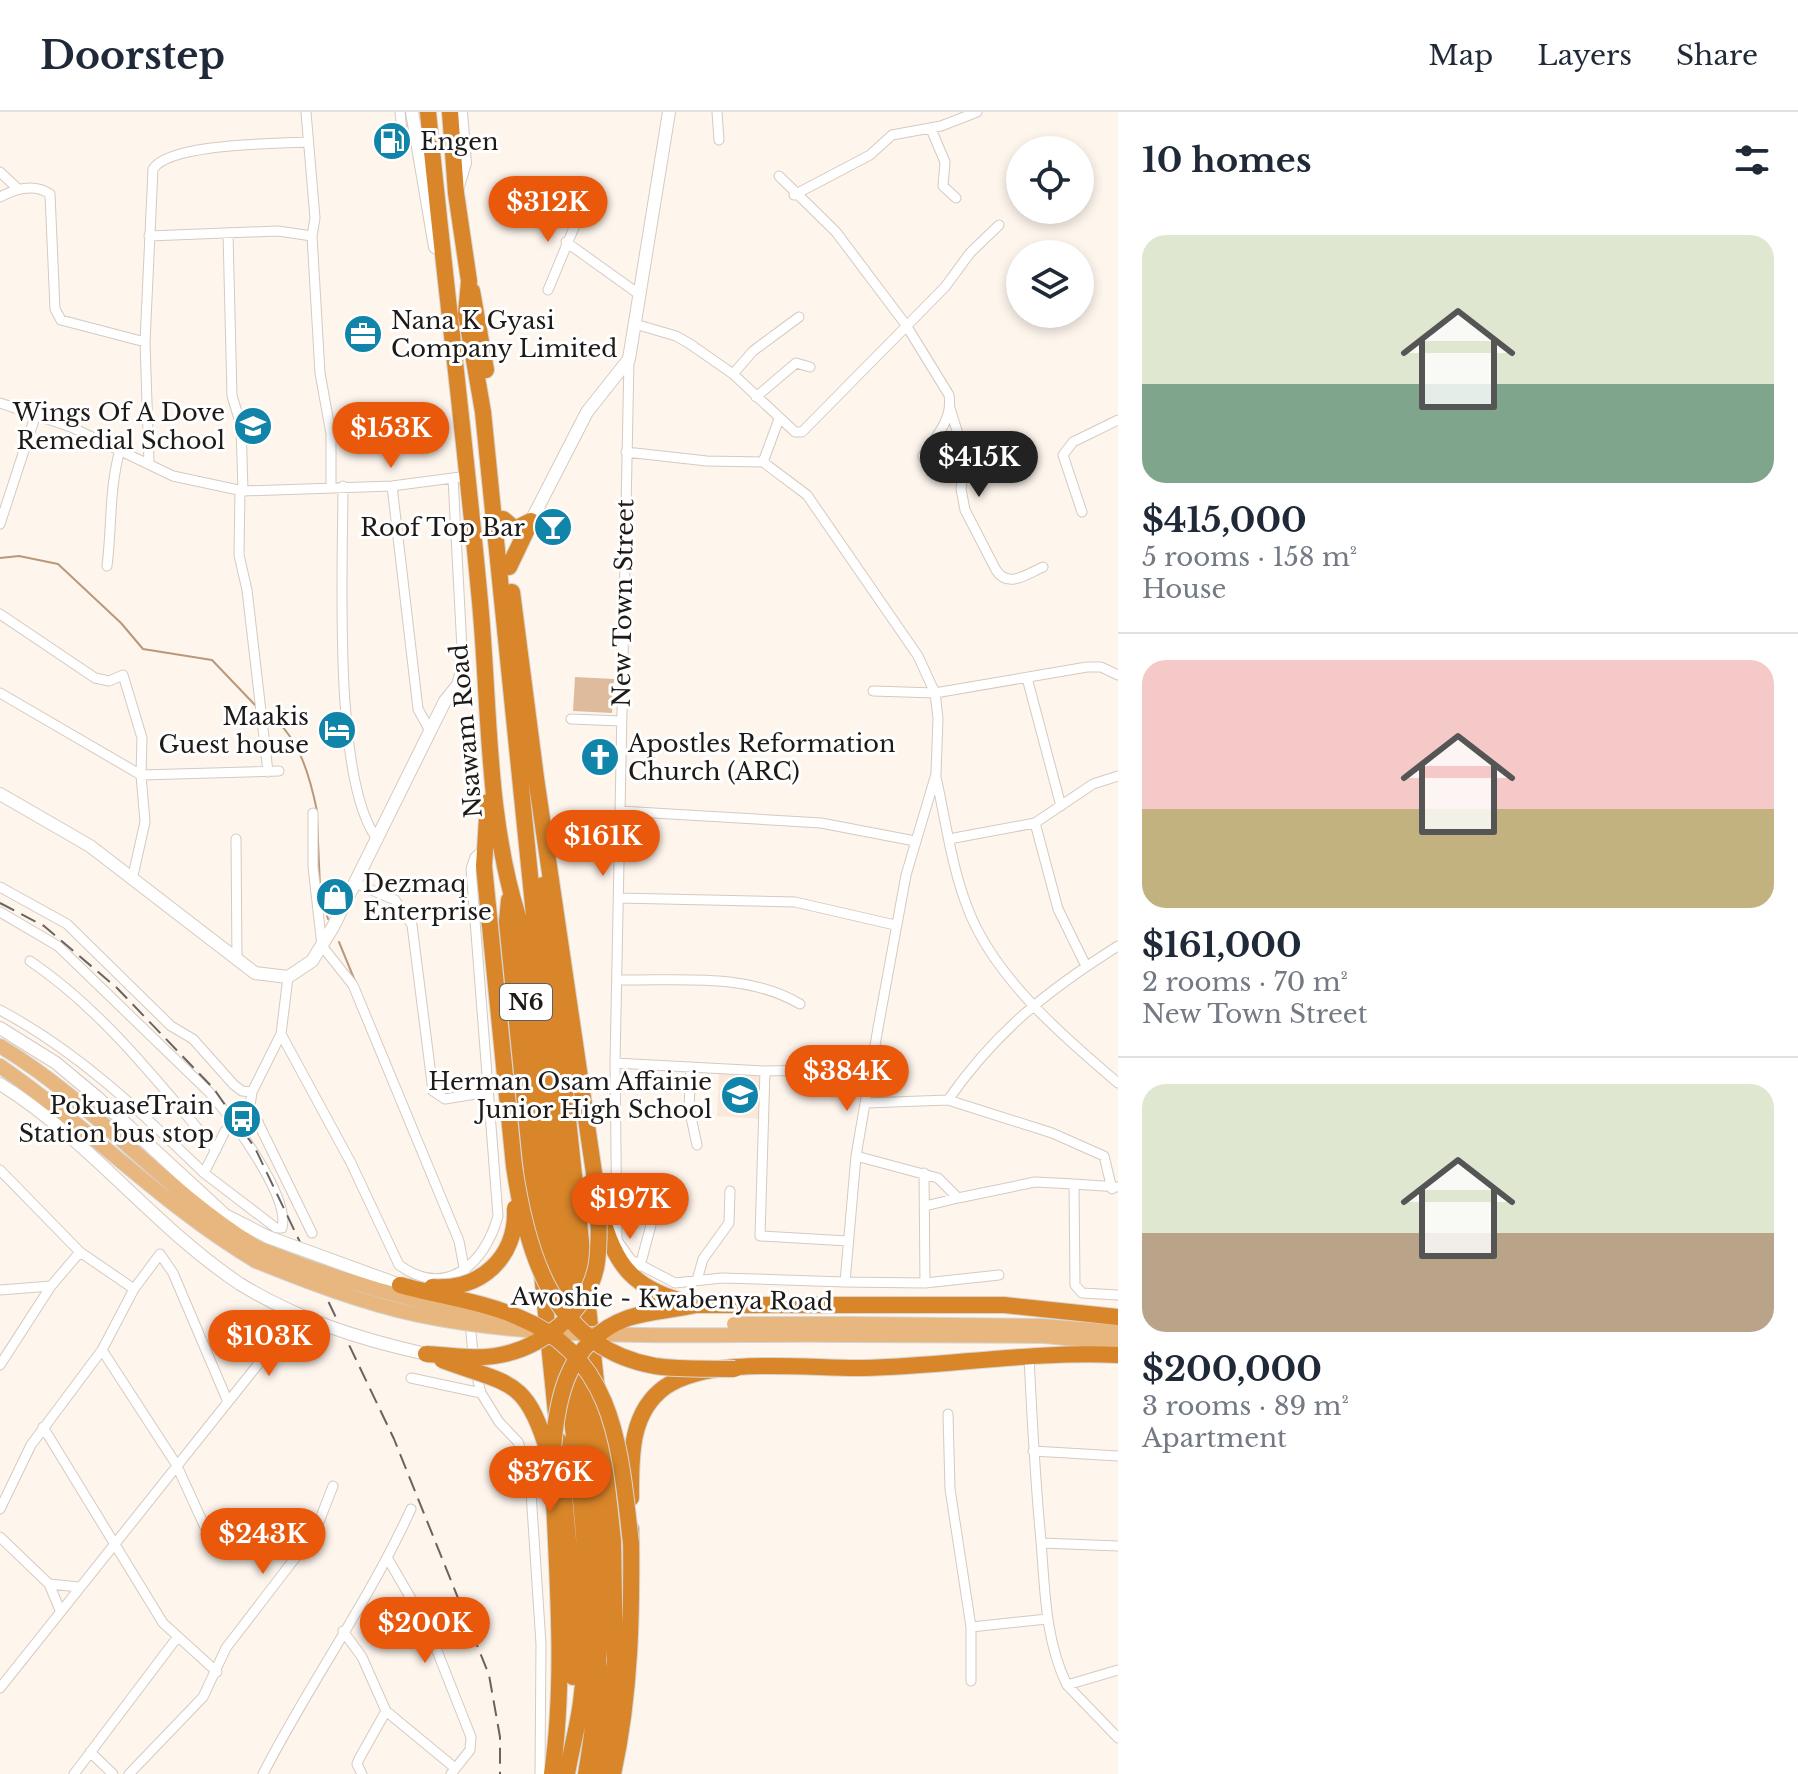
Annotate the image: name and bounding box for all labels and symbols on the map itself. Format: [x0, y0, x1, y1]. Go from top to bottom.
fuel station icon: Engen [371, 120, 413, 162]
place label: Engen [420, 127, 499, 156]
pin: $312K [492, 176, 604, 244]
place label: Nana K Gyasi Company Limited [391, 306, 617, 363]
office icon: Nana K Gyasi Company Limited [342, 313, 384, 355]
place label: Wings Of A Dove Remedial School [12, 398, 225, 455]
pin: $153K [335, 402, 447, 470]
school or university icon: Wings Of A Dove Remedial School [232, 405, 274, 447]
pin: $415K [923, 431, 1035, 499]
street label: New Town Street [607, 499, 639, 707]
bar icon: Roof Top Bar [532, 506, 574, 548]
place label: Roof Top Bar [360, 513, 526, 542]
street label: Nsawam Road [444, 643, 488, 819]
place label: Maakis Guest house [158, 702, 309, 759]
hotel icon: Maakis Guest house [316, 709, 358, 751]
place label: Apostles Reformation Church (ARC) [627, 729, 896, 786]
church icon: Apostles Reformation Church (ARC) [579, 736, 621, 778]
pin: $161K [547, 810, 659, 878]
place label: Dezmaq Enterprise [363, 869, 492, 926]
shop icon: Dezmaq Enterprise [314, 876, 356, 918]
road number: N6 [500, 984, 552, 1020]
pin: $384K [791, 1045, 903, 1113]
place label: Herman Osam Affainie Junior High School [428, 1067, 712, 1124]
school or university icon: Herman Osam Affainie Junior High School [719, 1074, 761, 1116]
place label: PokuaseTrain Station bus stop [18, 1091, 214, 1148]
bus stop icon: PokuaseTrain Station bus stop [221, 1098, 263, 1140]
pin: $197K [574, 1173, 686, 1241]
street label: Awoshie - Kwabenya Road [510, 1282, 833, 1316]
pin: $103K [213, 1310, 325, 1378]
pin: $376K [494, 1446, 606, 1514]
pin: $243K [207, 1508, 319, 1576]
pin: $200K [369, 1597, 481, 1665]

